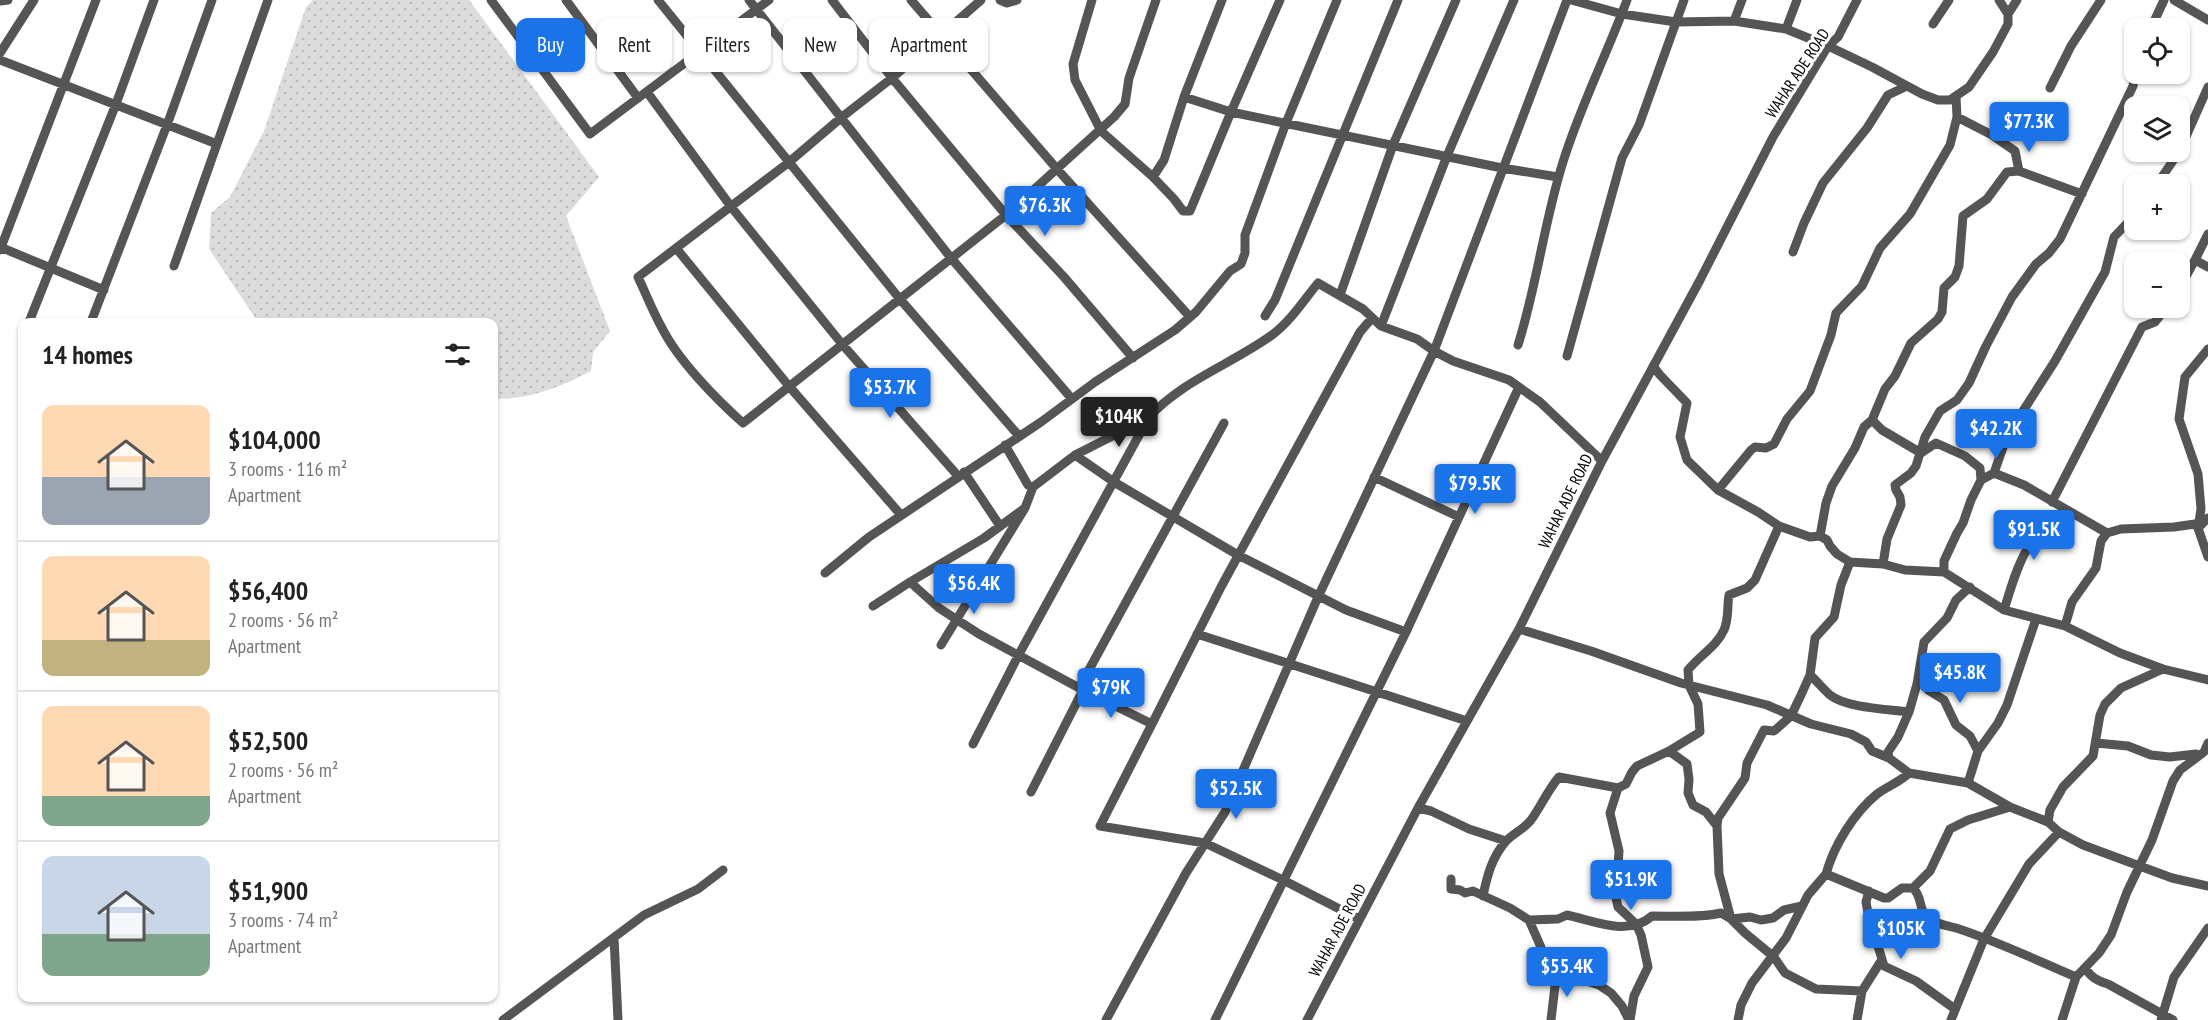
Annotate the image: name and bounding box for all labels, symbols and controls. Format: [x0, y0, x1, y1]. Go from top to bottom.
chip: Buy [516, 18, 585, 72]
chip: Rent [597, 18, 672, 72]
chip: Filters [684, 18, 771, 72]
chip: New [783, 18, 857, 72]
chip: Apartment [869, 18, 988, 72]
map controls [2124, 18, 2190, 318]
button: locate [2124, 18, 2190, 84]
street label: WAHAR ADE ROAD [1761, 25, 1833, 121]
button: layers [2124, 96, 2190, 162]
pin: $77.3K [1980, 102, 2078, 153]
text: $77.3K [2004, 108, 2054, 134]
button: + [2124, 174, 2190, 240]
pin: $76.3K [996, 186, 1094, 237]
text: $76.3K [1019, 192, 1071, 218]
button: − [2124, 252, 2190, 318]
text: 14 homes [42, 338, 133, 371]
icon: filters [441, 338, 474, 371]
pin: $53.7K [841, 368, 939, 419]
text: $53.7K [864, 374, 916, 400]
pin: $104K [1077, 397, 1161, 448]
text: $104K [1095, 403, 1143, 429]
pin: $42.2K [1947, 409, 2045, 460]
text: $42.2K [1970, 415, 2022, 441]
text: $104,000 [228, 423, 321, 456]
icon: home [90, 429, 162, 501]
street label: WAHAR ADE ROAD [1534, 451, 1596, 551]
text: 3 rooms · 116 m² [228, 456, 347, 482]
pin: $79.5K [1426, 464, 1524, 515]
text: $79.5K [1449, 470, 1501, 496]
text: Apartment [228, 482, 301, 508]
pin: $91.5K [1985, 510, 2083, 561]
text: $91.5K [2008, 516, 2060, 542]
pin: $56.4K [925, 564, 1023, 615]
text: $56.4K [948, 570, 1000, 596]
text: $56,400 [228, 574, 308, 607]
icon: home [90, 580, 162, 652]
text: 2 rooms · 56 m² [228, 607, 338, 633]
text: Apartment [228, 633, 301, 659]
pin: $45.8K [1911, 653, 2009, 704]
text: $45.8K [1934, 659, 1986, 685]
pin: $79K [1075, 668, 1147, 719]
text: $79K [1091, 674, 1131, 700]
text: $52,500 [228, 724, 308, 757]
icon: home [90, 730, 162, 802]
text: 2 rooms · 56 m² [228, 757, 338, 783]
pin: $52.5K [1187, 769, 1285, 820]
text: $52.5K [1210, 775, 1262, 801]
text: Apartment [228, 783, 301, 809]
pin: $51.9K [1582, 860, 1680, 911]
text: $51.9K [1605, 866, 1657, 892]
text: $51,900 [228, 874, 308, 907]
icon: home [90, 880, 162, 952]
street label: WAHAR ADE ROAD [1304, 880, 1370, 980]
text: 3 rooms · 74 m² [228, 907, 338, 933]
pin: $105K [1859, 909, 1943, 960]
text: $105K [1877, 915, 1925, 941]
text: Apartment [228, 933, 301, 959]
pin: $55.4K [1518, 947, 1616, 998]
text: $55.4K [1541, 953, 1593, 979]

